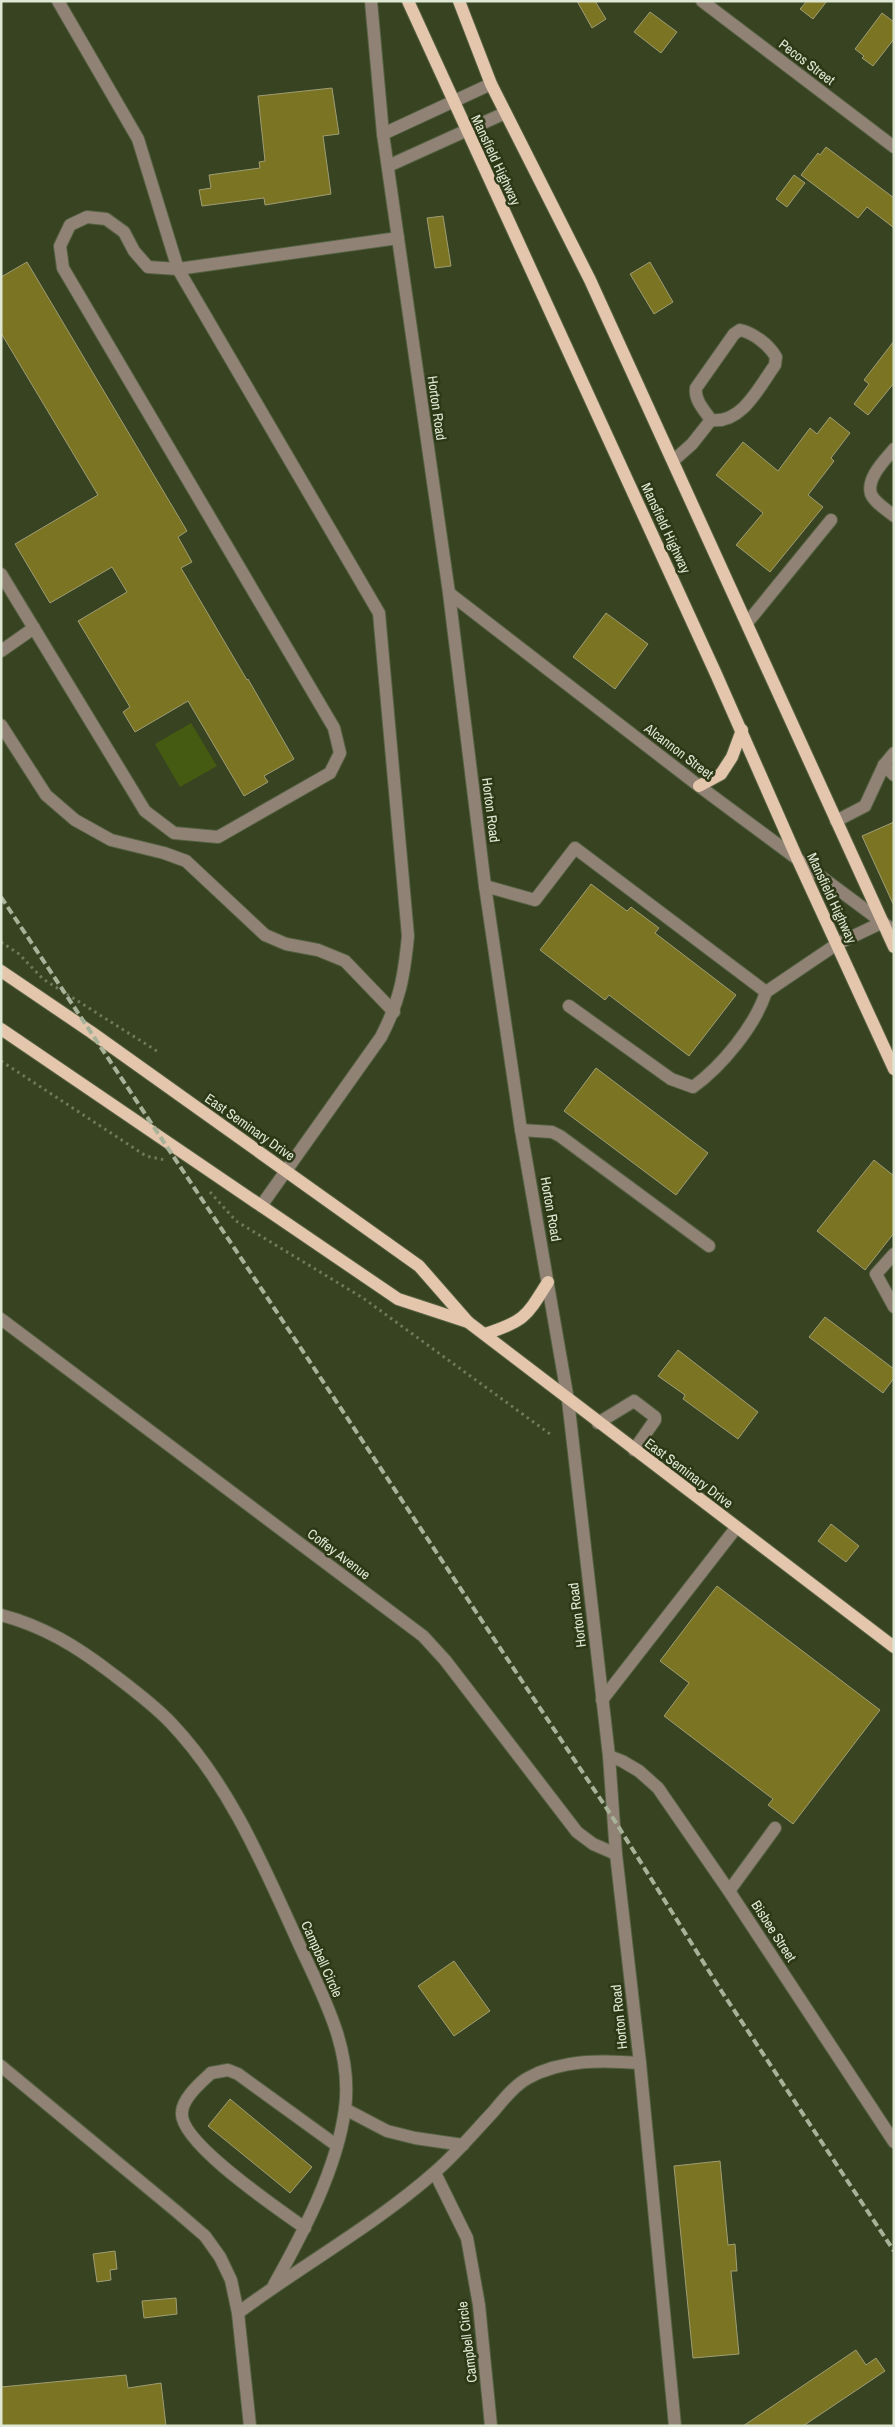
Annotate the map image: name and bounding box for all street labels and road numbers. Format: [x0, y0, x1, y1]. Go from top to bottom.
street label: Pecos Street [775, 35, 839, 89]
street label: Mansfield Highway [467, 112, 525, 208]
street label: Horton Road [424, 375, 450, 441]
street label: Mansfield Highway [637, 480, 695, 576]
street label: Alcannon Street [640, 719, 717, 783]
street label: Horton Road [478, 777, 504, 843]
street label: Mansfield Highway [803, 850, 861, 946]
street label: East Seminary Drive [201, 1089, 299, 1165]
street label: Horton Road [536, 1175, 566, 1243]
street label: East Seminary Drive [641, 1434, 737, 1512]
street label: Coffey Avenue [304, 1524, 374, 1584]
street label: Horton Road [564, 1582, 590, 1648]
street label: Bisbee Street [748, 1897, 800, 1965]
street label: Campbell Circle [297, 1918, 347, 2000]
street label: Horton Road [607, 1984, 631, 2050]
street label: Campbell Circle [453, 2300, 481, 2384]

